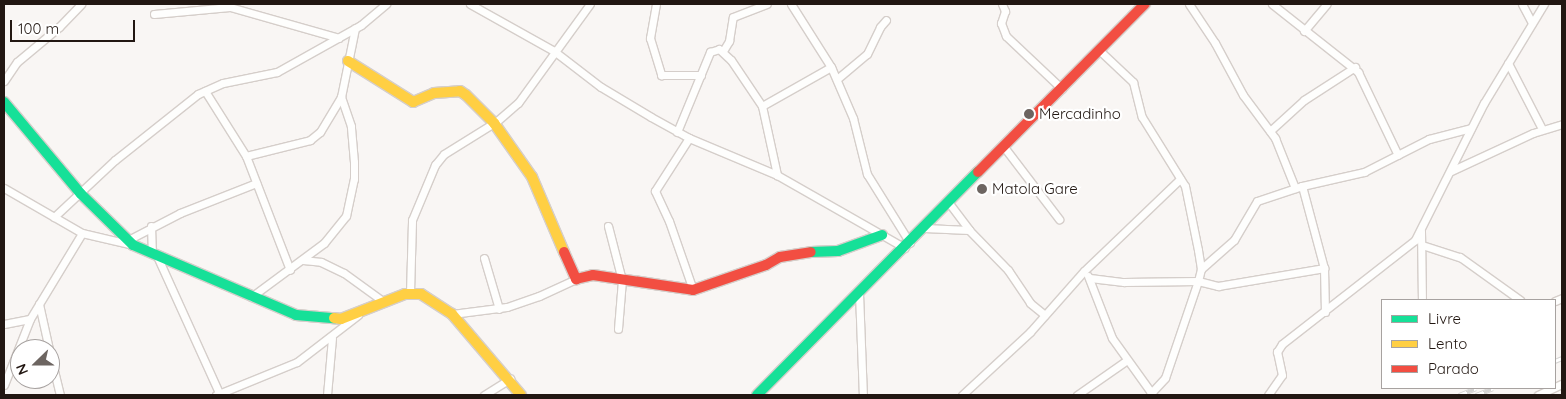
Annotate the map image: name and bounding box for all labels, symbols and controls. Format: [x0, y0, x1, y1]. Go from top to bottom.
scale bar [12, 10, 138, 42]
text: 100 m [18, 19, 59, 38]
place label: Mercadinho [1039, 105, 1121, 123]
marker: Mercadinho [1023, 108, 1035, 120]
place label: Matola Gare [992, 180, 1078, 198]
marker: Matola Gare [976, 183, 988, 195]
legend [1381, 299, 1556, 389]
text: Livre [1428, 309, 1461, 328]
text: Lento [1428, 334, 1467, 353]
north arrow [10, 339, 60, 389]
text: Parado [1428, 359, 1479, 378]
text: N [12, 361, 32, 377]

